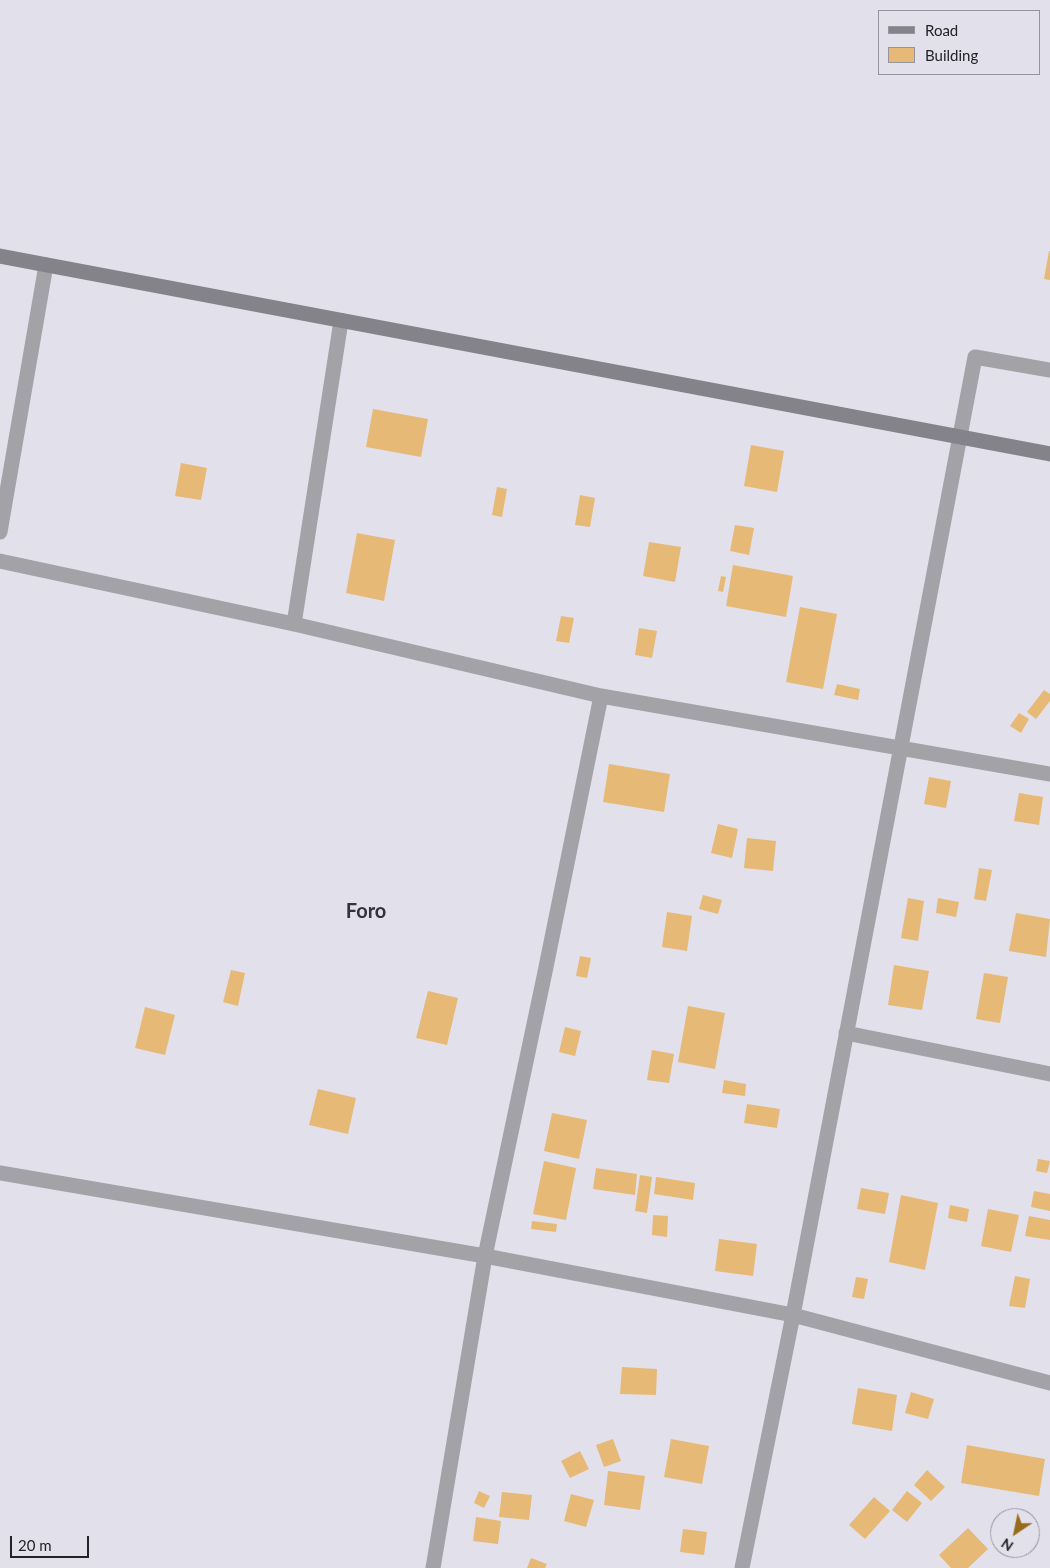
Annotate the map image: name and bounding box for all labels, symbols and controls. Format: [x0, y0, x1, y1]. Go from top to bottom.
legend [878, 10, 1040, 75]
text: Road [925, 21, 958, 39]
text: Building [925, 46, 978, 64]
district label: Foro [346, 900, 386, 924]
north arrow [990, 1508, 1040, 1558]
scale bar [12, 1526, 91, 1558]
text: N [998, 1535, 1016, 1555]
text: 20 m [18, 1536, 52, 1554]

